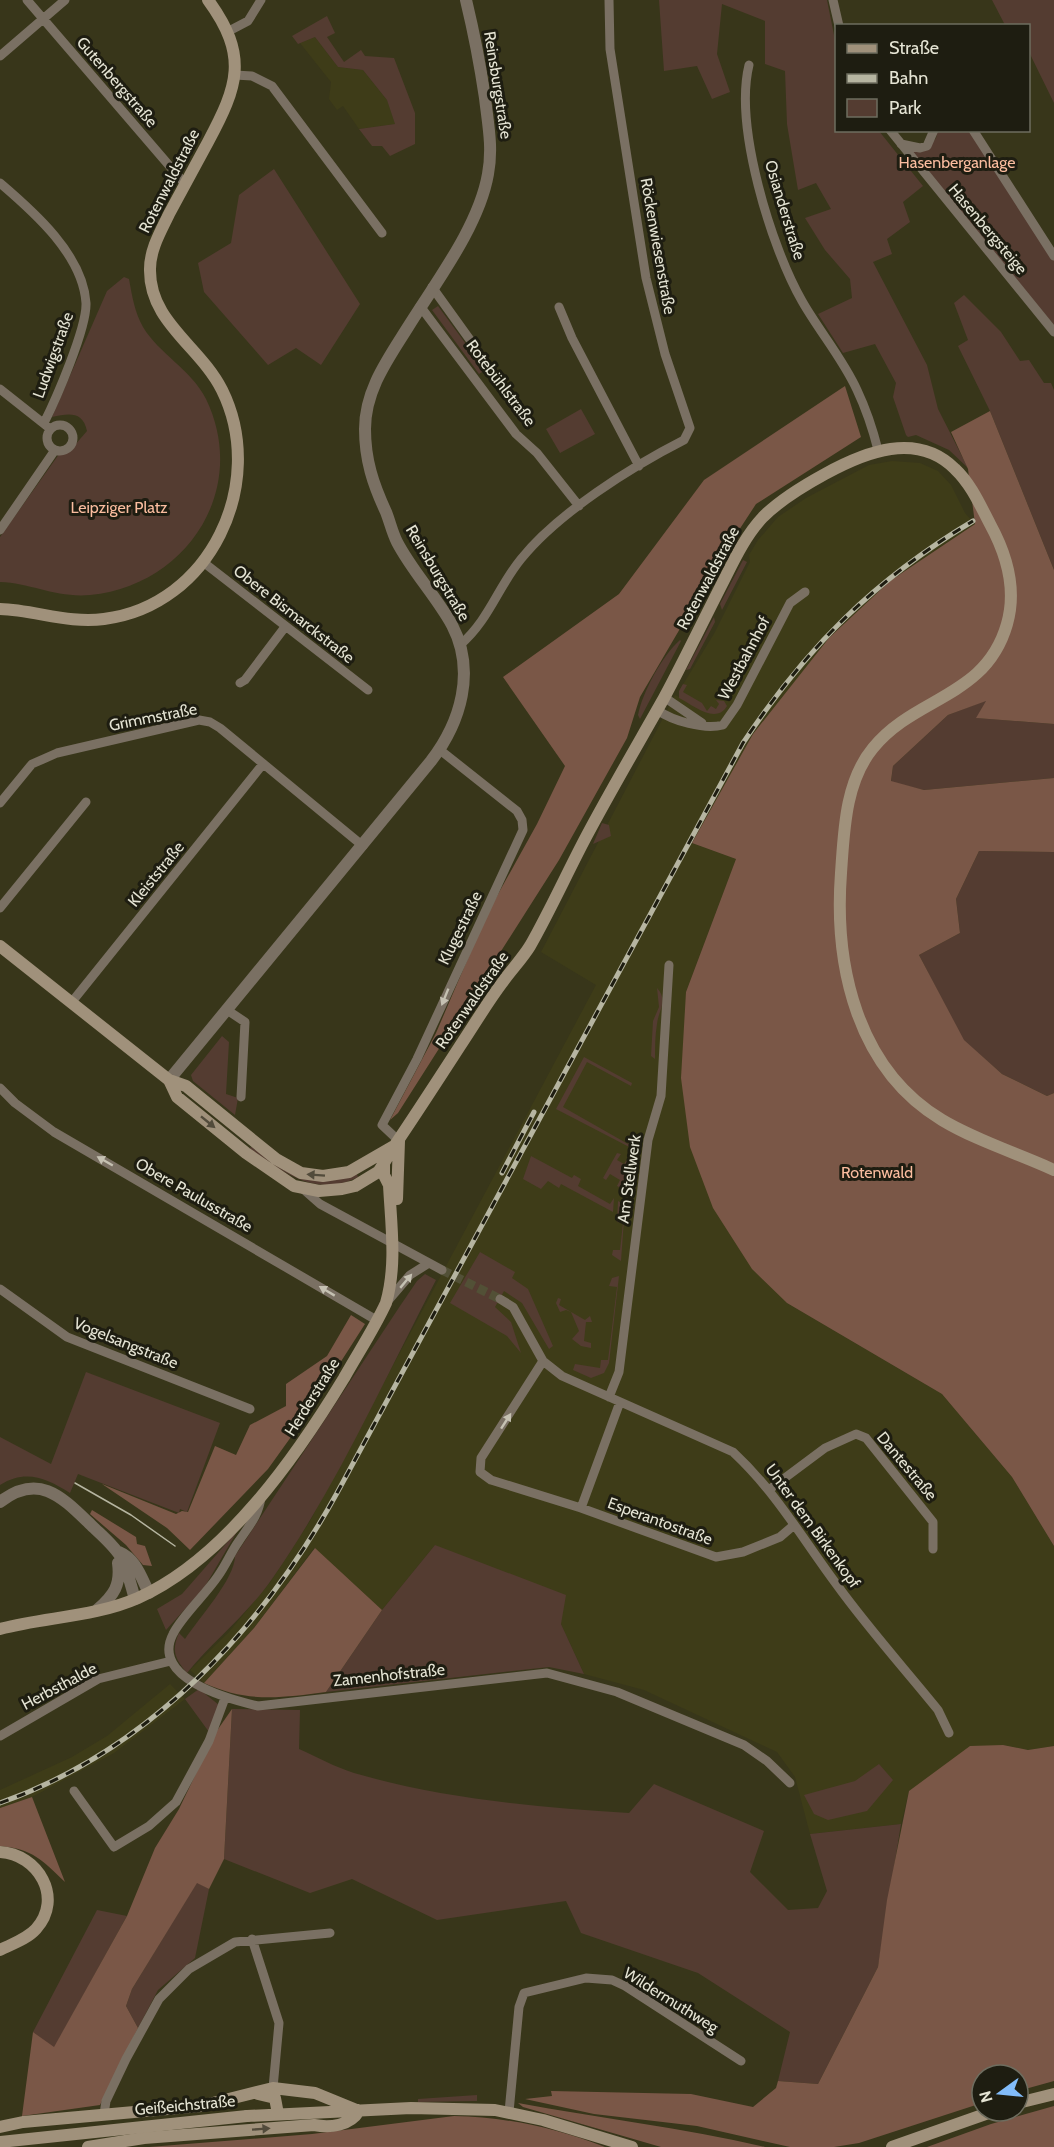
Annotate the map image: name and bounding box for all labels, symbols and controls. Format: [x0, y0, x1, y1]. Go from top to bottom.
legend [835, 24, 1030, 132]
street label: Reinsburgstraße [480, 30, 516, 140]
street label: Gutenbergstraße [73, 33, 161, 131]
text: Straße [889, 37, 939, 59]
text: Bahn [889, 67, 928, 89]
text: Park [889, 97, 922, 119]
street label: Rotenwaldstraße [135, 126, 203, 236]
park label: Hasenberganlage [899, 153, 1015, 172]
street label: Osianderstraße [761, 158, 809, 262]
street label: Röckenwiesenstraße [637, 176, 679, 316]
street label: Hasenbergsteige [945, 180, 1031, 278]
street label: Ludwigstraße [29, 309, 77, 401]
street label: Rotebühlstraße [462, 336, 540, 430]
park label: Leipziger Platz [70, 498, 168, 517]
street label: Reinsburgstraße [402, 522, 474, 624]
street label: Rotenwaldstraße [673, 523, 743, 633]
street label: Obere Bismarckstraße [230, 561, 358, 667]
street label: Westbahnhof [714, 612, 774, 703]
street label: Grimmstraße [107, 699, 199, 735]
street label: Kleiststraße [124, 838, 188, 910]
street label: Klugestraße [434, 888, 486, 968]
street label: Rotenwaldstraße [431, 948, 513, 1052]
one-way arrow [440, 988, 449, 1006]
one-way arrow [200, 1115, 216, 1128]
street label: Am Stellwerk [613, 1133, 645, 1225]
street label: Obere Paulusstraße [132, 1154, 256, 1236]
one-way arrow [96, 1156, 113, 1166]
park label: Rotenwald [841, 1163, 913, 1182]
one-way arrow [307, 1171, 326, 1180]
one-way arrow [399, 1274, 412, 1289]
one-way arrow [319, 1286, 335, 1297]
street label: Vogelsangstraße [71, 1313, 181, 1373]
street label: Herderstraße [281, 1355, 343, 1439]
one-way arrow [500, 1413, 511, 1429]
street label: Dantestraße [873, 1428, 941, 1504]
street label: Unter dem Birkenkopf [762, 1460, 865, 1592]
street label: Esperantostraße [605, 1493, 715, 1549]
street label: Herbsthalde [18, 1658, 100, 1714]
street label: Zamenhofstraße [332, 1660, 446, 1690]
street label: Wildermuthweg [620, 1963, 723, 2037]
north arrow [970, 2063, 1030, 2123]
text: N [975, 2089, 997, 2105]
street label: Geißeichstraße [134, 2091, 236, 2119]
one-way arrow [252, 2125, 271, 2134]

